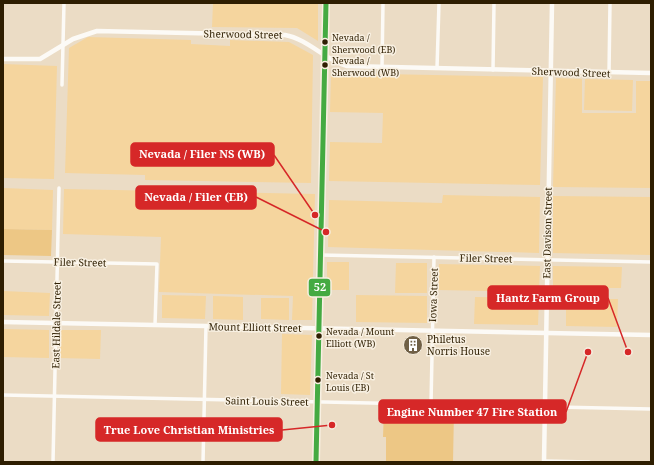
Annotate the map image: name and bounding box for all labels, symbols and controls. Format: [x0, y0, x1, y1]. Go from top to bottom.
street label: Sherwood Street [204, 26, 283, 42]
place label: Nevada / Sherwood (EB) [332, 31, 395, 56]
marker: Nevada / Sherwood (EB) [320, 37, 330, 47]
place label: Nevada / Sherwood (WB) [332, 54, 399, 79]
marker: Nevada / Sherwood (WB) [320, 60, 330, 70]
street label: Sherwood Street [531, 64, 611, 80]
callout: Nevada / Filer NS (WB) [131, 143, 274, 166]
text: Nevada / Filer NS (WB) [139, 146, 265, 161]
callout: Nevada / Filer (EB) [136, 186, 256, 209]
street label: East Davison Street [539, 187, 555, 279]
text: Nevada / Filer (EB) [144, 189, 248, 204]
street label: Filer Street [460, 251, 513, 265]
street label: Filer Street [54, 255, 107, 269]
street label: Iowa Street [425, 267, 441, 322]
line badge: 52 [308, 278, 331, 297]
text: 52 [314, 279, 326, 294]
street label: East Hildale Street [48, 281, 64, 369]
callout: Hantz Farm Group [488, 286, 608, 309]
text: Hantz Farm Group [496, 290, 600, 305]
street label: Mount Elliott Street [208, 319, 302, 335]
place label: Nevada / Mount Elliott (WB) [326, 325, 394, 350]
marker: Nevada / Mount Elliott (WB) [314, 331, 324, 341]
place label: Philetus Norris House [427, 332, 490, 358]
building icon: Philetus Norris House [402, 334, 424, 356]
place label: Nevada / St Louis (EB) [326, 369, 374, 394]
marker: Nevada / St Louis (EB) [313, 375, 323, 385]
street label: Saint Louis Street [225, 393, 309, 409]
callout: Engine Number 47 Fire Station [379, 400, 566, 423]
text: Engine Number 47 Fire Station [387, 404, 558, 419]
callout: True Love Christian Ministries [96, 418, 282, 441]
text: True Love Christian Ministries [104, 422, 274, 437]

